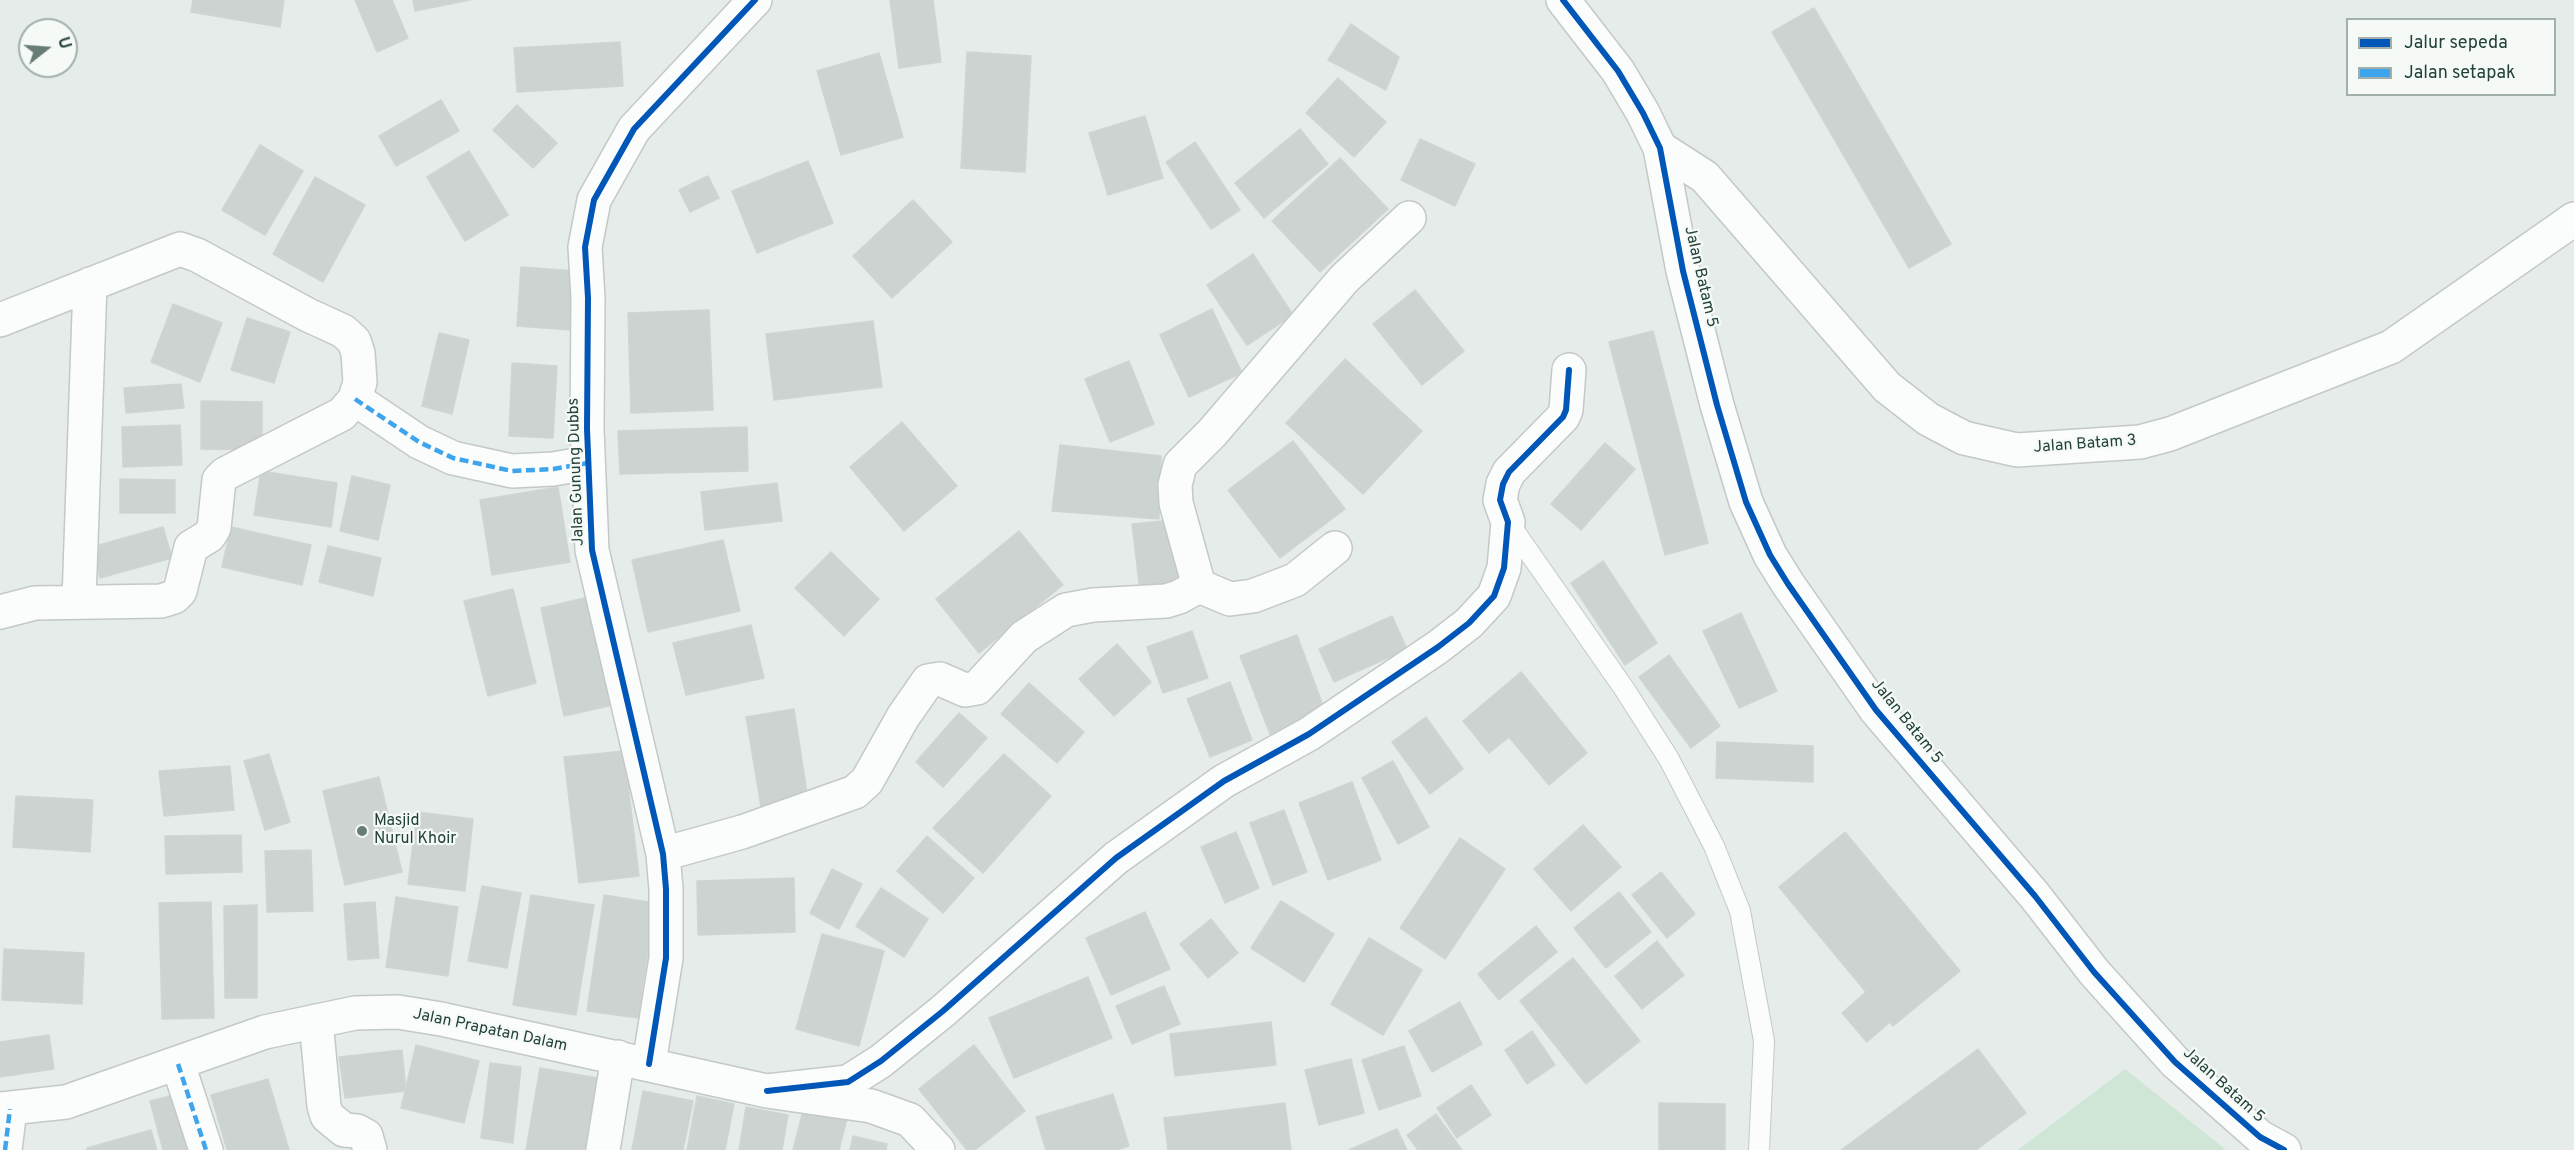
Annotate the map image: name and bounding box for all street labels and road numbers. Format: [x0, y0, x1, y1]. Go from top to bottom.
street label: Jalan Batam 5 [1679, 225, 1721, 329]
street label: Jalan Gunung Dubbs [565, 398, 589, 546]
street label: Jalan Batam 3 [2033, 432, 2137, 458]
street label: Jalan Batam 5 [1866, 676, 1946, 768]
street label: Jalan Prapatan Dalam [411, 1005, 569, 1057]
street label: Jalan Batam 5 [2178, 1044, 2268, 1128]

